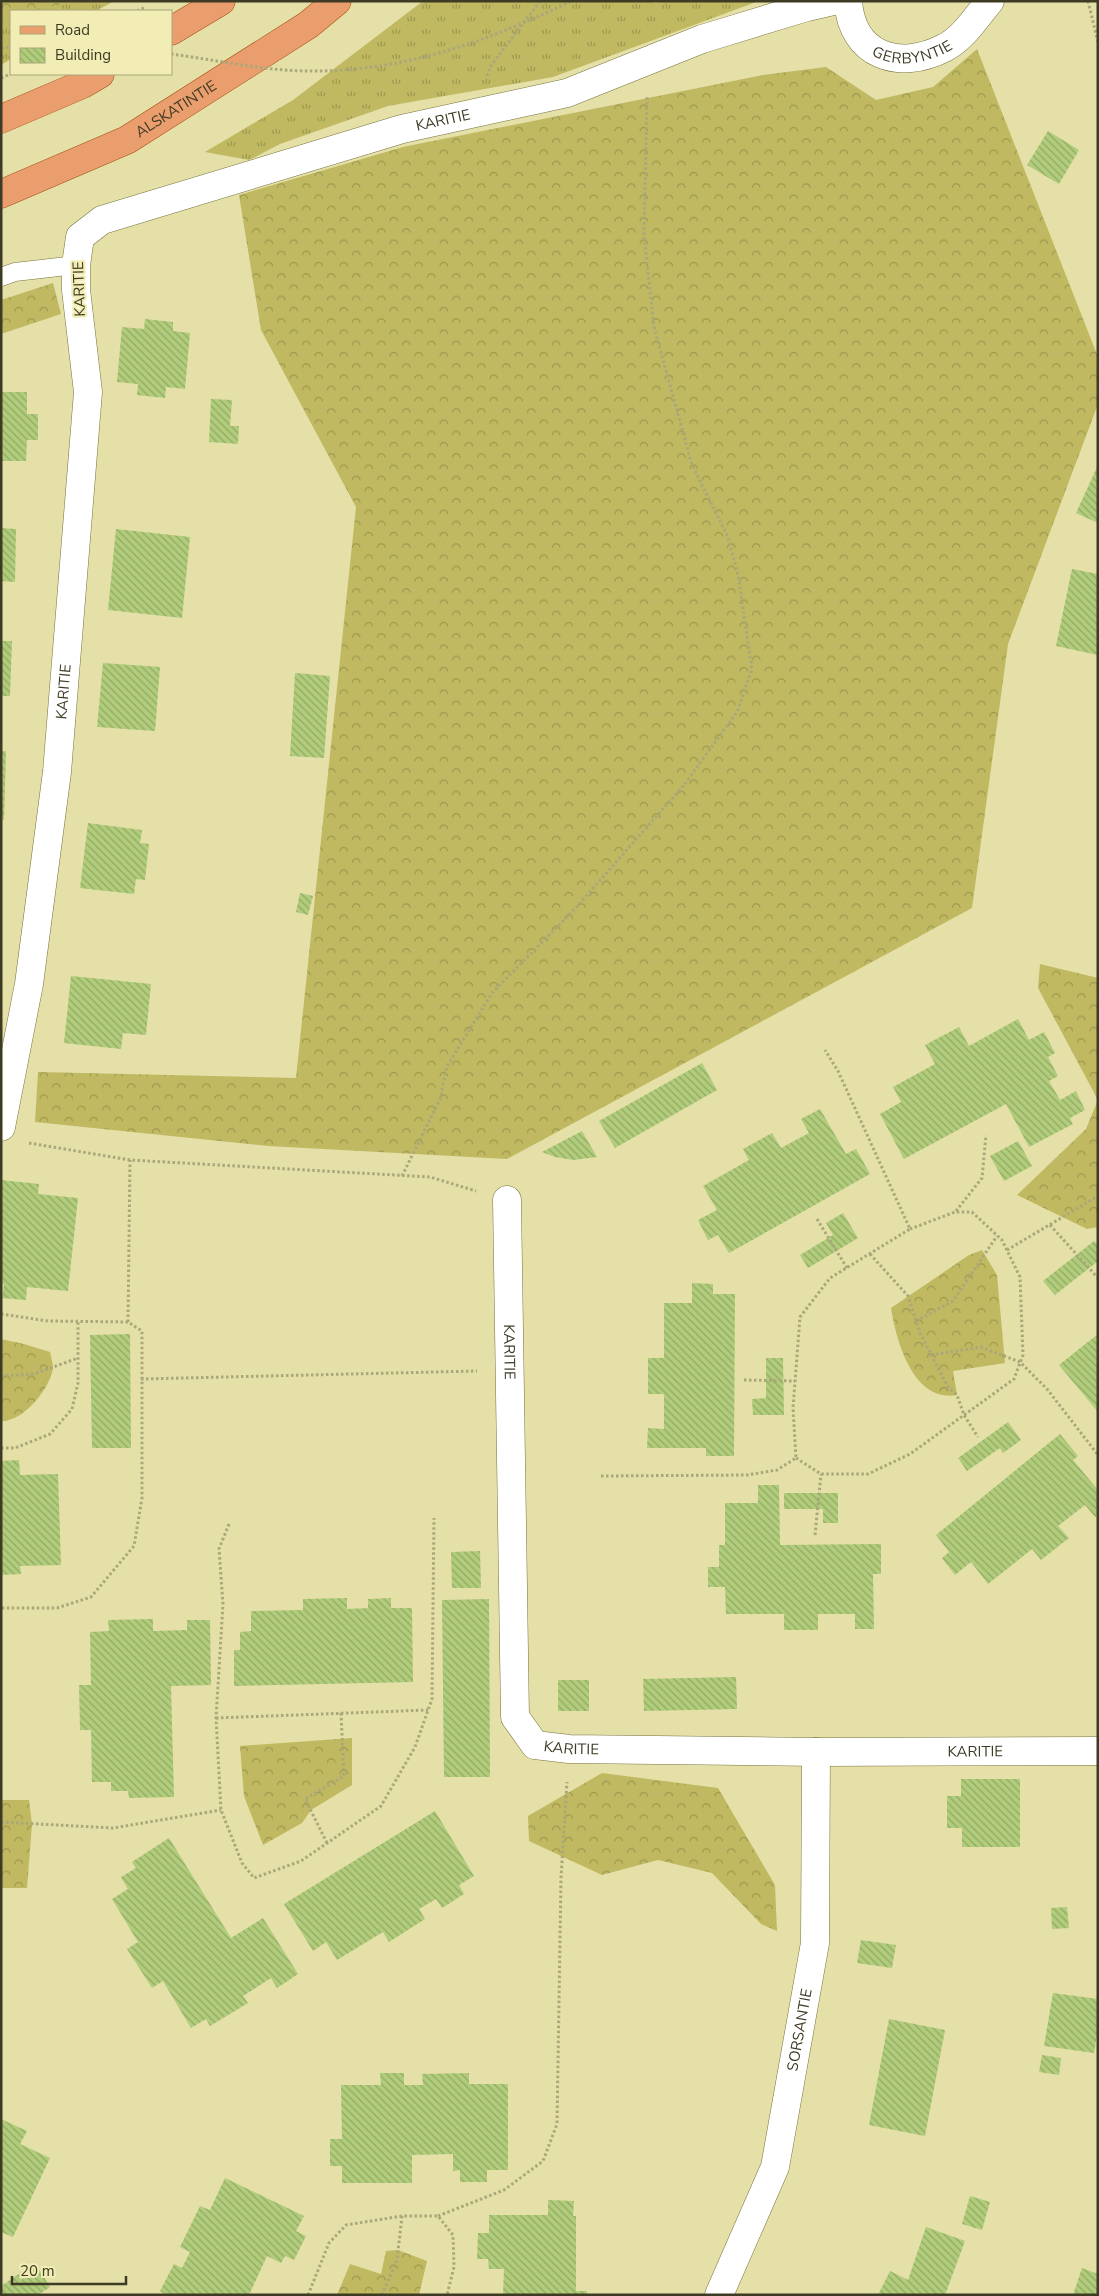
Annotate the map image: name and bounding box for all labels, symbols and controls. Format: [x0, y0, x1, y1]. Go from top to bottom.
legend [10, 10, 172, 75]
text: Road [55, 20, 90, 40]
street label: GERBYNTIE [869, 36, 956, 69]
text: Building [55, 45, 111, 65]
street label: ALSKATINTIE [132, 76, 220, 142]
street label: KARITIE [414, 104, 472, 136]
street label: KARITIE [68, 261, 90, 317]
street label: KARITIE [51, 663, 76, 720]
street label: KARITIE [499, 1324, 520, 1380]
street label: KARITIE [543, 1736, 599, 1759]
street label: KARITIE [948, 1741, 1003, 1762]
street label: SORSANTIE [782, 1987, 817, 2073]
scale bar [12, 2254, 126, 2286]
text: 20 m [20, 2261, 55, 2281]

